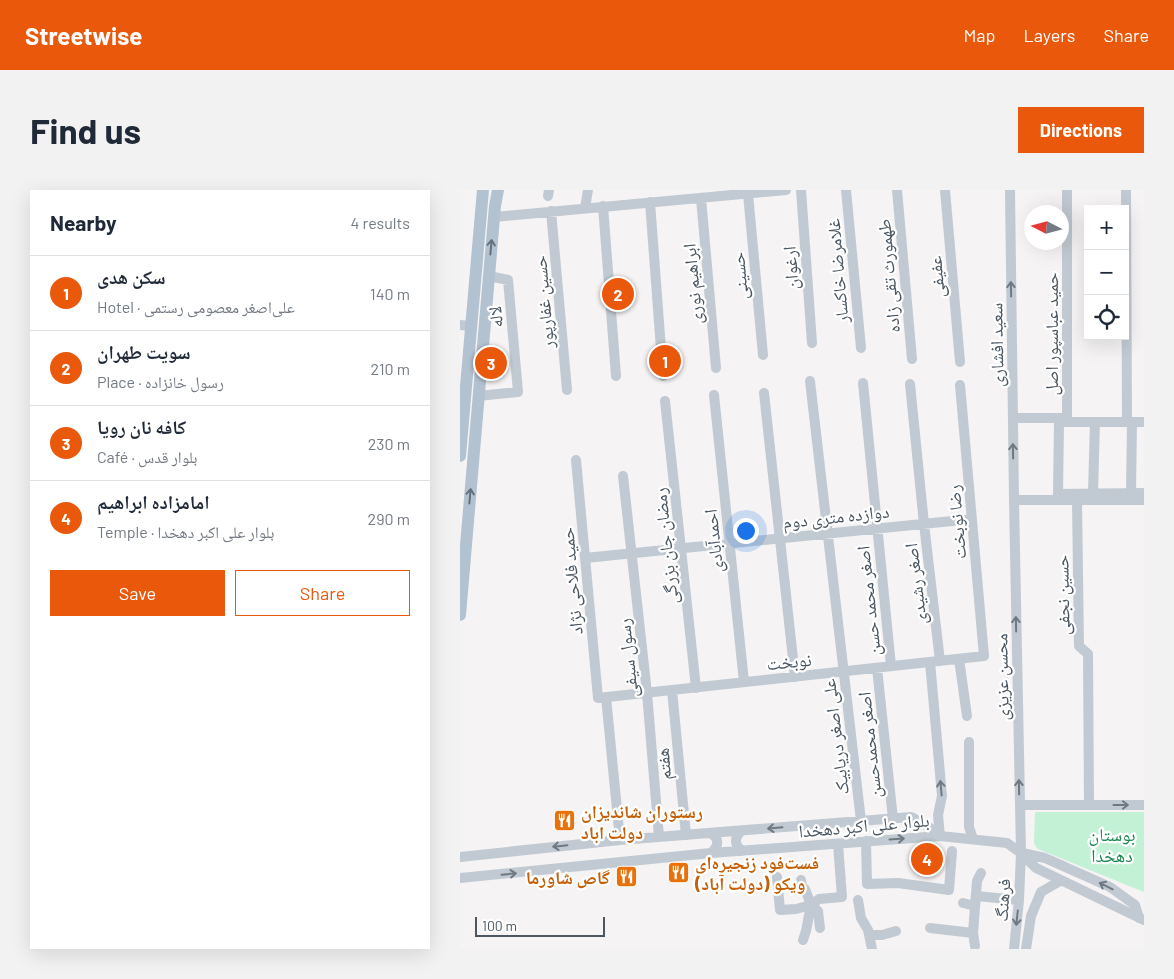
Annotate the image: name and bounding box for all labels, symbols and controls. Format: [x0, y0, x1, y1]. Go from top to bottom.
text: Streetwise [25, 21, 142, 50]
text: Map [963, 24, 995, 46]
text: Layers [1023, 24, 1076, 46]
text: Share [1104, 24, 1149, 46]
button: Directions [1018, 107, 1144, 153]
text: Find us [30, 109, 141, 151]
north arrow [1024, 205, 1069, 250]
map controls [1084, 205, 1129, 340]
button: + [1084, 205, 1129, 250]
text: Nearby [50, 210, 116, 235]
text: 4 results [350, 213, 410, 232]
street label: غلامرضا خاکسار [821, 218, 853, 325]
street label: طهمورث تقی زاده [872, 218, 905, 334]
one-way arrow [486, 240, 496, 256]
street label: ابراهیم نوری [678, 243, 708, 325]
street label: ارغوان [778, 245, 803, 291]
button: − [1084, 250, 1129, 295]
street label: حسینی [726, 251, 753, 301]
street label: حسین غفارپور [528, 255, 559, 350]
street label: عفیفی [923, 255, 950, 299]
text: سكن هدى [97, 265, 165, 288]
street label: حمید عباسپور اصل [1040, 273, 1063, 395]
pin: 2 [602, 275, 634, 313]
one-way arrow [1006, 281, 1016, 298]
text: 1 [63, 284, 69, 303]
text: 140 m [370, 284, 410, 303]
button: locate [1084, 295, 1129, 340]
text: Hotel · علی‌اصغر معصومی رستمی [97, 297, 295, 316]
street label: سعید افشاری [984, 303, 1009, 387]
street label: لاله [483, 305, 507, 329]
text: سويت طهران [97, 340, 191, 363]
pin: 1 [649, 342, 681, 380]
pin: 3 [475, 344, 507, 382]
text: 2 [62, 359, 70, 378]
text: 210 m [371, 359, 410, 378]
text: Place · رسول خانزاده [97, 372, 224, 391]
text: کافه نان رویا [97, 415, 186, 438]
text: 3 [62, 434, 70, 453]
text: 230 m [368, 434, 410, 453]
one-way arrow [1008, 444, 1018, 460]
text: Café · بلوار قدس [97, 447, 197, 466]
street label: رضا نوبخت [942, 484, 971, 560]
street label: رمضان جان بزرگی [648, 487, 683, 605]
one-way arrow [465, 489, 475, 505]
text: امامزاده ابراهیم [97, 490, 210, 513]
street label: دوازده متری دوم [782, 499, 891, 535]
street label: احمدآبادی [699, 508, 728, 574]
text: 4 [61, 509, 71, 528]
text: 290 m [368, 509, 410, 528]
your location [733, 518, 759, 544]
text: Temple · بلوار علی اکبر دهخدا [97, 522, 274, 541]
street label: حمید فلاحی نژاد [555, 526, 588, 635]
street label: اصغر رشیدی [899, 542, 932, 626]
street label: اصغر محمد حسن [851, 545, 886, 657]
street label: حسین نجفی [1050, 555, 1075, 635]
button: Save [50, 570, 225, 616]
button: Share [235, 570, 410, 616]
one-way arrow [1011, 616, 1021, 632]
street label: رسول سیفی [612, 617, 643, 699]
street label: محسن عزیزی [989, 633, 1014, 721]
street label: نوبخت [765, 648, 813, 675]
street label: علی اصغر دریابیک [817, 678, 854, 796]
street label: اصغر محمدحسن [852, 691, 887, 799]
street label: هفتم [651, 747, 677, 781]
one-way arrow [1015, 779, 1024, 795]
one-way arrow [937, 780, 946, 796]
place label: رستوران شاندیزان دولت اباد [581, 800, 703, 844]
one-way arrow [1112, 800, 1129, 810]
street label: بلوار علی اکبر دهخدا [798, 808, 931, 843]
restaurant icon: رستوران شاندیزان دولت اباد [553, 809, 577, 833]
one-way arrow [767, 823, 783, 833]
park label: بوستان دهخدا [1089, 823, 1135, 866]
one-way arrow [889, 834, 905, 844]
pin: 4 [911, 840, 943, 878]
one-way arrow [553, 842, 569, 851]
place label: فست‌فود زنجیره‌ای ویکو (دولت آباد) [694, 851, 819, 895]
restaurant icon: فست‌فود زنجیره‌ای ویکو (دولت آباد) [667, 860, 691, 884]
restaurant icon: گاص شاورما [614, 865, 638, 889]
place label: گاص شاورما [526, 866, 610, 889]
one-way arrow [500, 869, 516, 879]
street label: فرهنگ [990, 878, 1014, 922]
one-way arrow [1098, 881, 1113, 891]
one-way arrow [1012, 910, 1021, 926]
scale bar [475, 914, 605, 937]
text: 100 m [482, 917, 517, 934]

